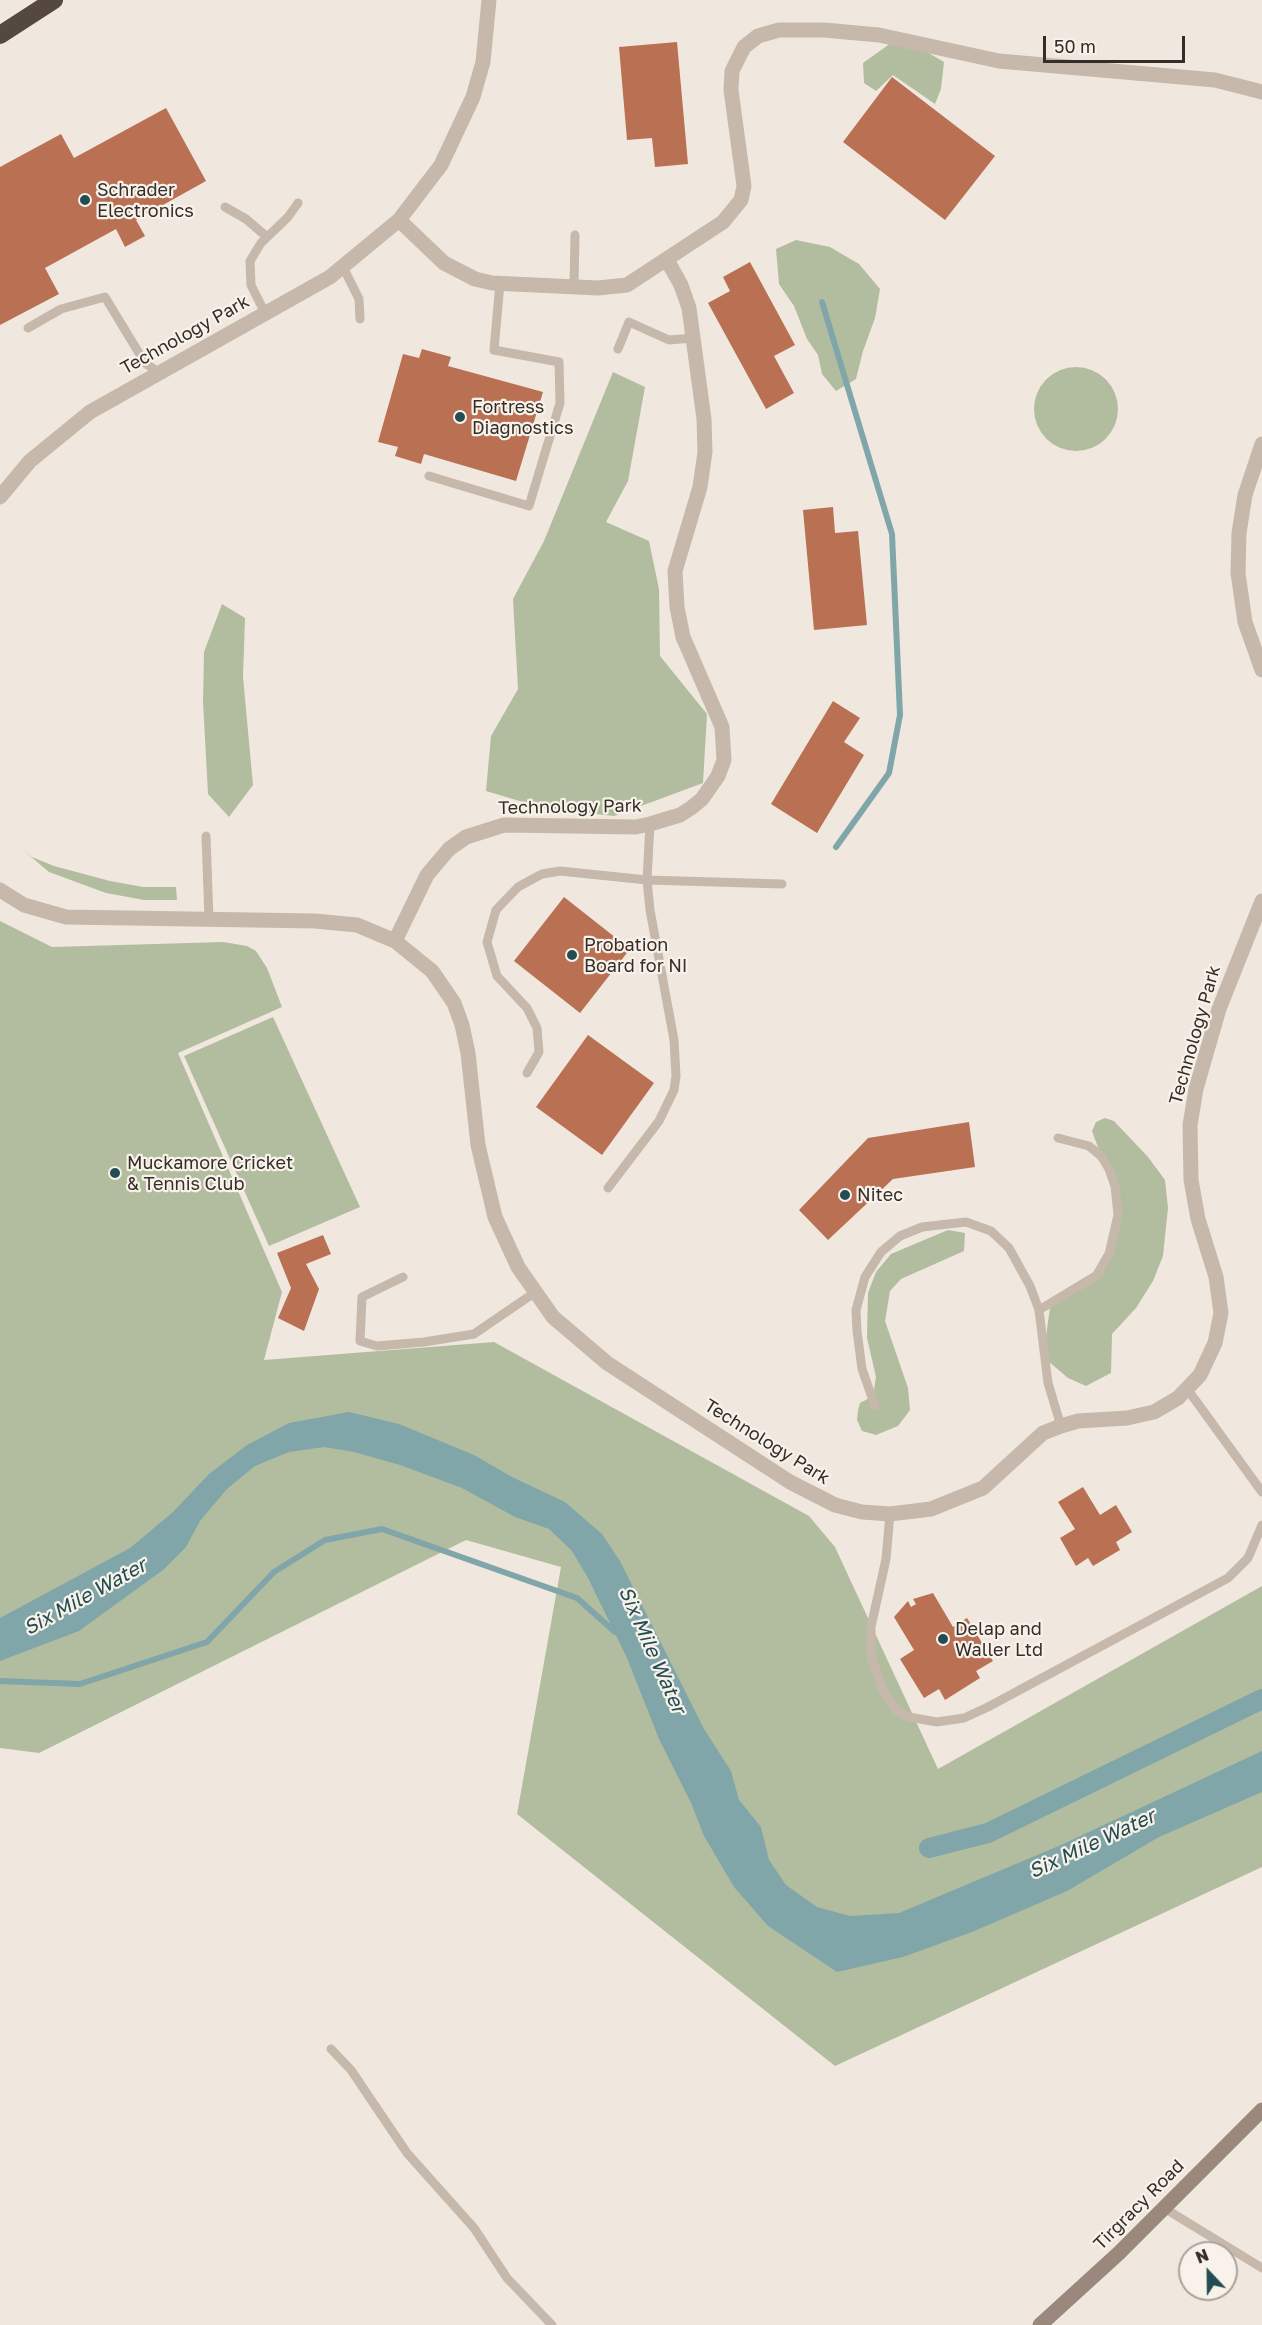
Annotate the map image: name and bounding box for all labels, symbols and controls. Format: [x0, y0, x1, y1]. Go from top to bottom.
scale bar [1046, 24, 1188, 62]
text: 50 m [1054, 35, 1096, 57]
place label: Schrader Electronics [97, 179, 194, 222]
marker: Schrader Electronics [78, 193, 92, 207]
street label: Technology Park [117, 291, 253, 379]
place label: Fortress Diagnostics [472, 396, 573, 438]
marker: Fortress Diagnostics [453, 410, 467, 424]
street label: Technology Park [498, 795, 642, 819]
place label: Probation Board for NI [584, 934, 687, 976]
marker: Probation Board for NI [565, 948, 579, 962]
street label: Technology Park [1165, 963, 1225, 1107]
place label: Muckamore Cricket & Tennis Club [127, 1152, 293, 1194]
marker: Muckamore Cricket & Tennis Club [108, 1166, 122, 1180]
place label: Nitec [857, 1184, 903, 1206]
marker: Nitec [838, 1188, 852, 1202]
street label: Technology Park [700, 1395, 834, 1489]
water label: Six Mile Water [20, 1553, 150, 1641]
water label: Six Mile Water [613, 1583, 691, 1717]
place label: Delap and Waller Ltd [955, 1618, 1043, 1660]
marker: Delap and Waller Ltd [936, 1632, 950, 1646]
water label: Six Mile Water [1025, 1804, 1159, 1884]
street label: Tirgracy Road [1089, 2155, 1189, 2255]
north arrow [1178, 2241, 1238, 2301]
text: N [1193, 2245, 1211, 2268]

